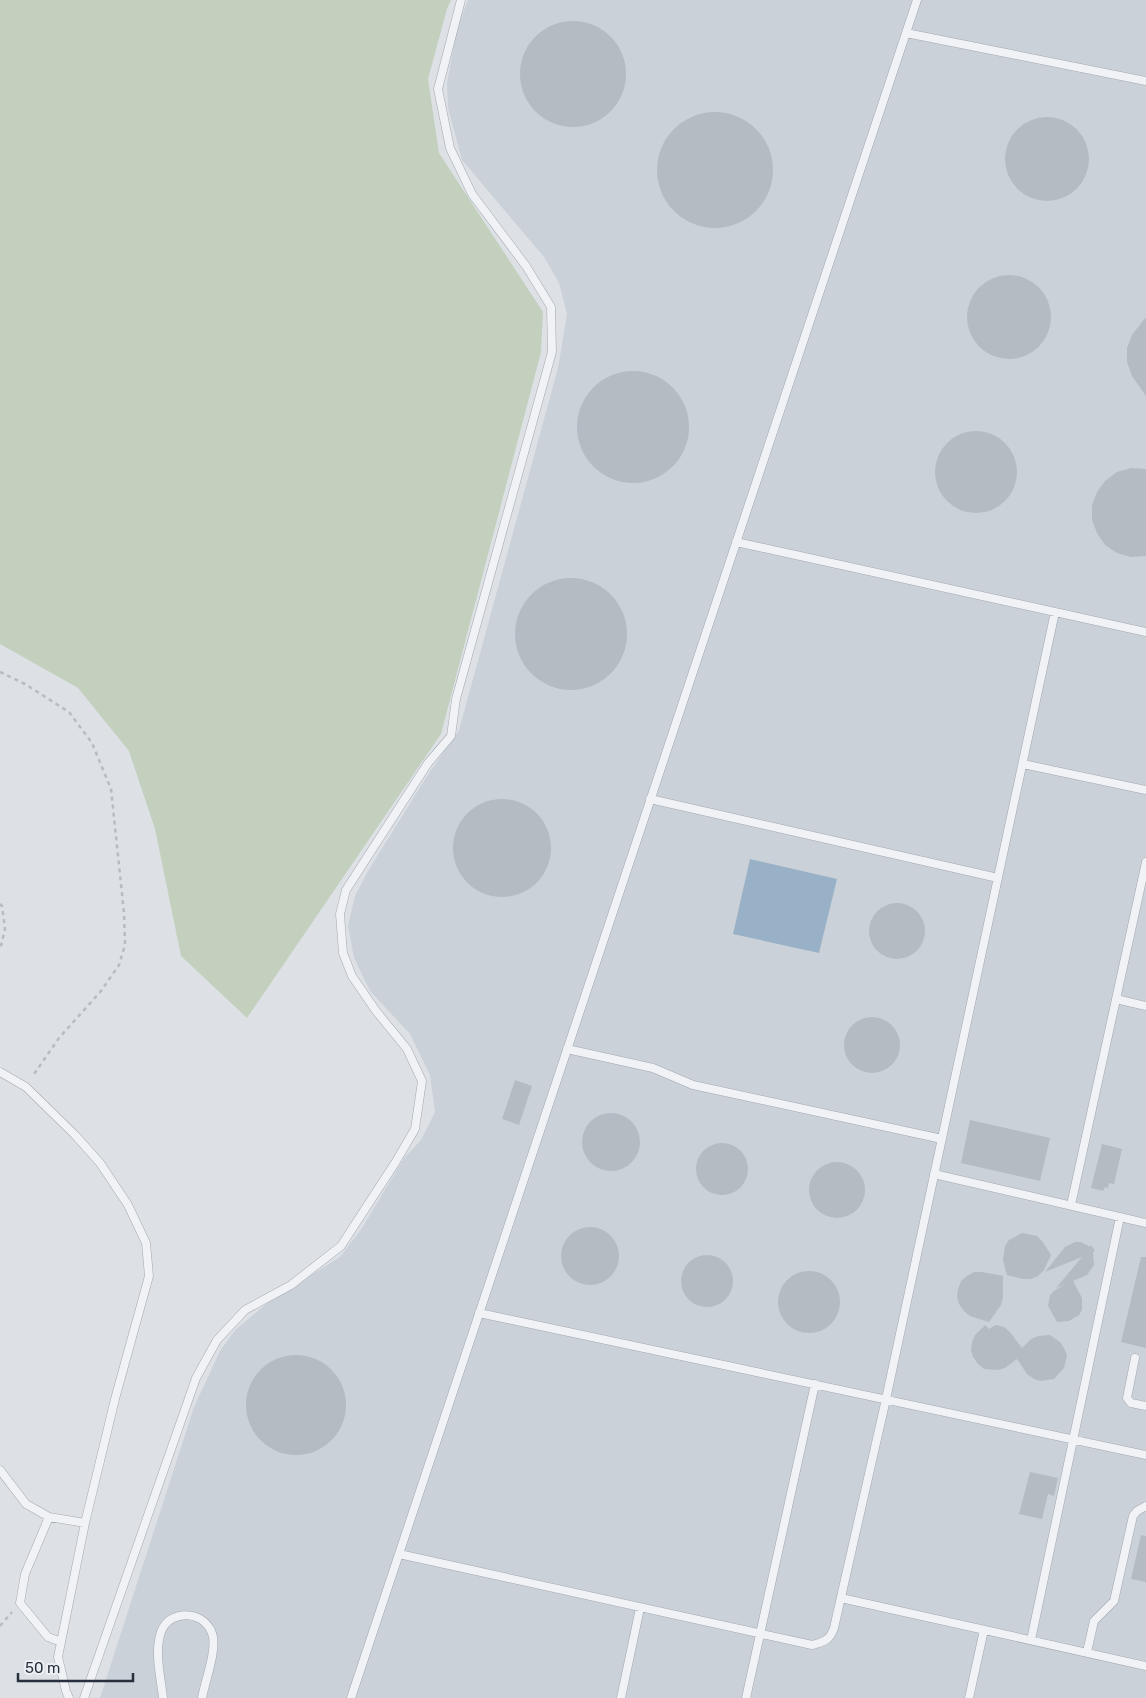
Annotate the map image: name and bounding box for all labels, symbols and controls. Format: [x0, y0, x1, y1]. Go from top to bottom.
scale bar [18, 1650, 132, 1682]
text: 50 m [25, 1659, 60, 1677]

